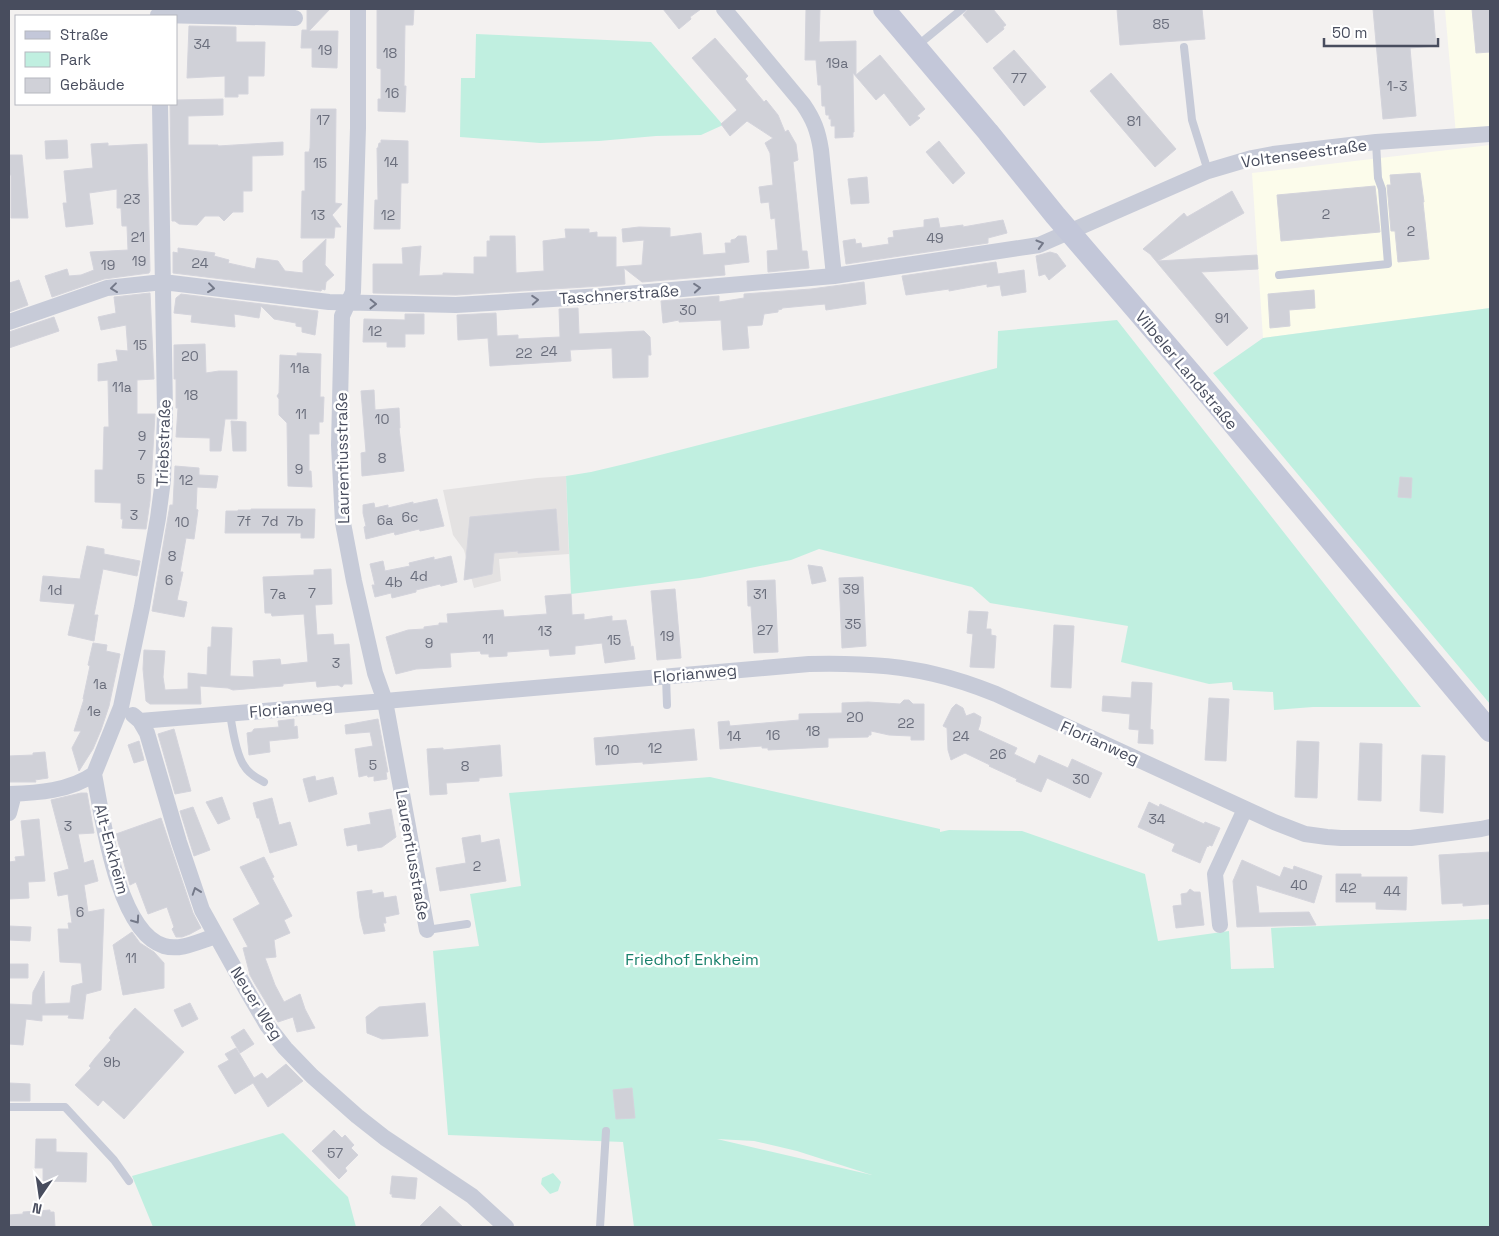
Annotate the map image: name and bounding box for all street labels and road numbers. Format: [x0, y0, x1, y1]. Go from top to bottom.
street label: Voltenseestraße [1240, 134, 1368, 173]
street label: Taschnerstraße [558, 280, 680, 309]
street label: Vilbeler Landstraße [1131, 306, 1243, 434]
street label: Laurentiusstraße [331, 392, 354, 524]
street label: Triebstraße [151, 399, 176, 487]
street label: Florianweg [652, 659, 738, 688]
street label: Florianweg [248, 694, 334, 723]
street label: Florianweg [1057, 716, 1142, 769]
street label: Laurentiusstraße [391, 788, 434, 922]
street label: Alt-Enkheim [89, 802, 134, 897]
street label: Neuer Weg [226, 963, 287, 1044]

